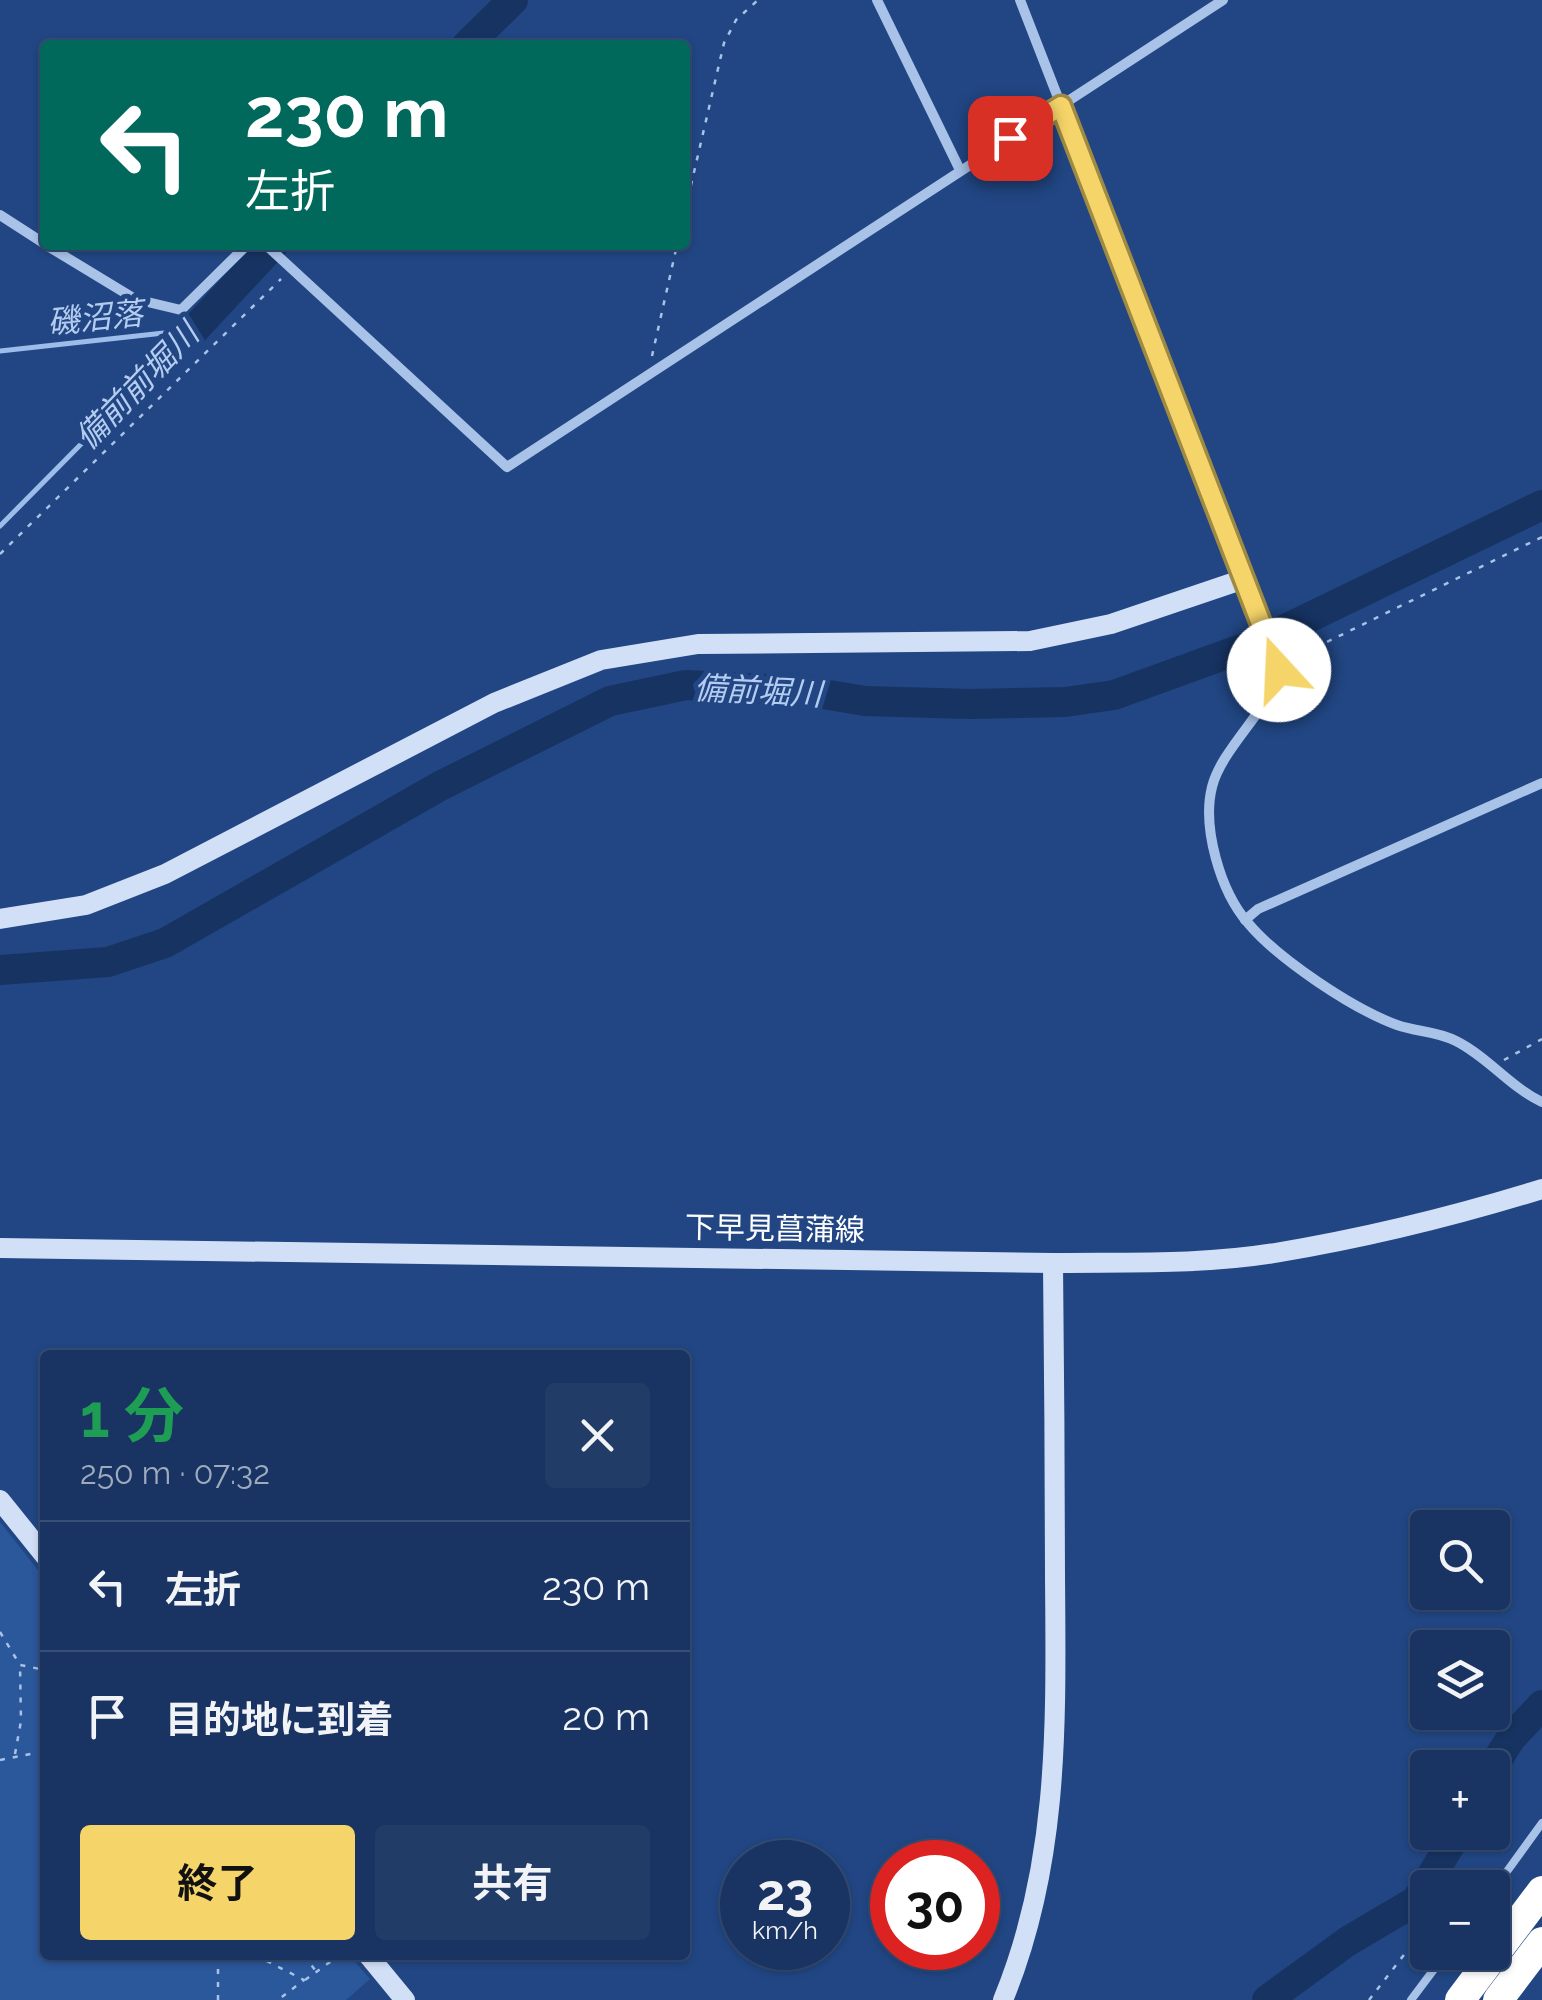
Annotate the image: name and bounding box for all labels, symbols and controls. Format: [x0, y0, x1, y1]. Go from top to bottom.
text: 230 m [245, 71, 449, 153]
icon: left [80, 80, 210, 210]
pin [968, 96, 1053, 181]
icon: arrive [983, 111, 1038, 166]
text: 左折 [245, 165, 335, 218]
water label: 磯沼落 [45, 294, 150, 341]
water label: 備前前堀川 [68, 313, 208, 456]
position arrow [1227, 618, 1331, 722]
water label: 備前堀川 [693, 669, 826, 712]
street label: 下早見菖蒲線 [685, 1209, 865, 1248]
text: 1 分 [80, 1381, 184, 1451]
button: close [545, 1383, 650, 1488]
text: 250 m · 07:32 [80, 1454, 270, 1491]
map controls [1410, 1510, 1510, 1970]
button: search [1410, 1510, 1510, 1610]
icon: left [80, 1559, 135, 1614]
text: 230 m [542, 1564, 650, 1609]
text: 左折 [165, 1567, 241, 1612]
button: layers [1410, 1630, 1510, 1730]
icon: arrive [80, 1689, 135, 1744]
text: 20 m [562, 1694, 650, 1739]
text: 目的地に到着 [165, 1697, 393, 1742]
button: + [1410, 1750, 1510, 1850]
button: 終了 [80, 1825, 355, 1940]
button: 共有 [375, 1825, 650, 1940]
speed limit sign: 30 [870, 1840, 1000, 1970]
text: 23 [757, 1863, 813, 1922]
button: − [1410, 1870, 1510, 1970]
text: km/h [752, 1915, 818, 1945]

